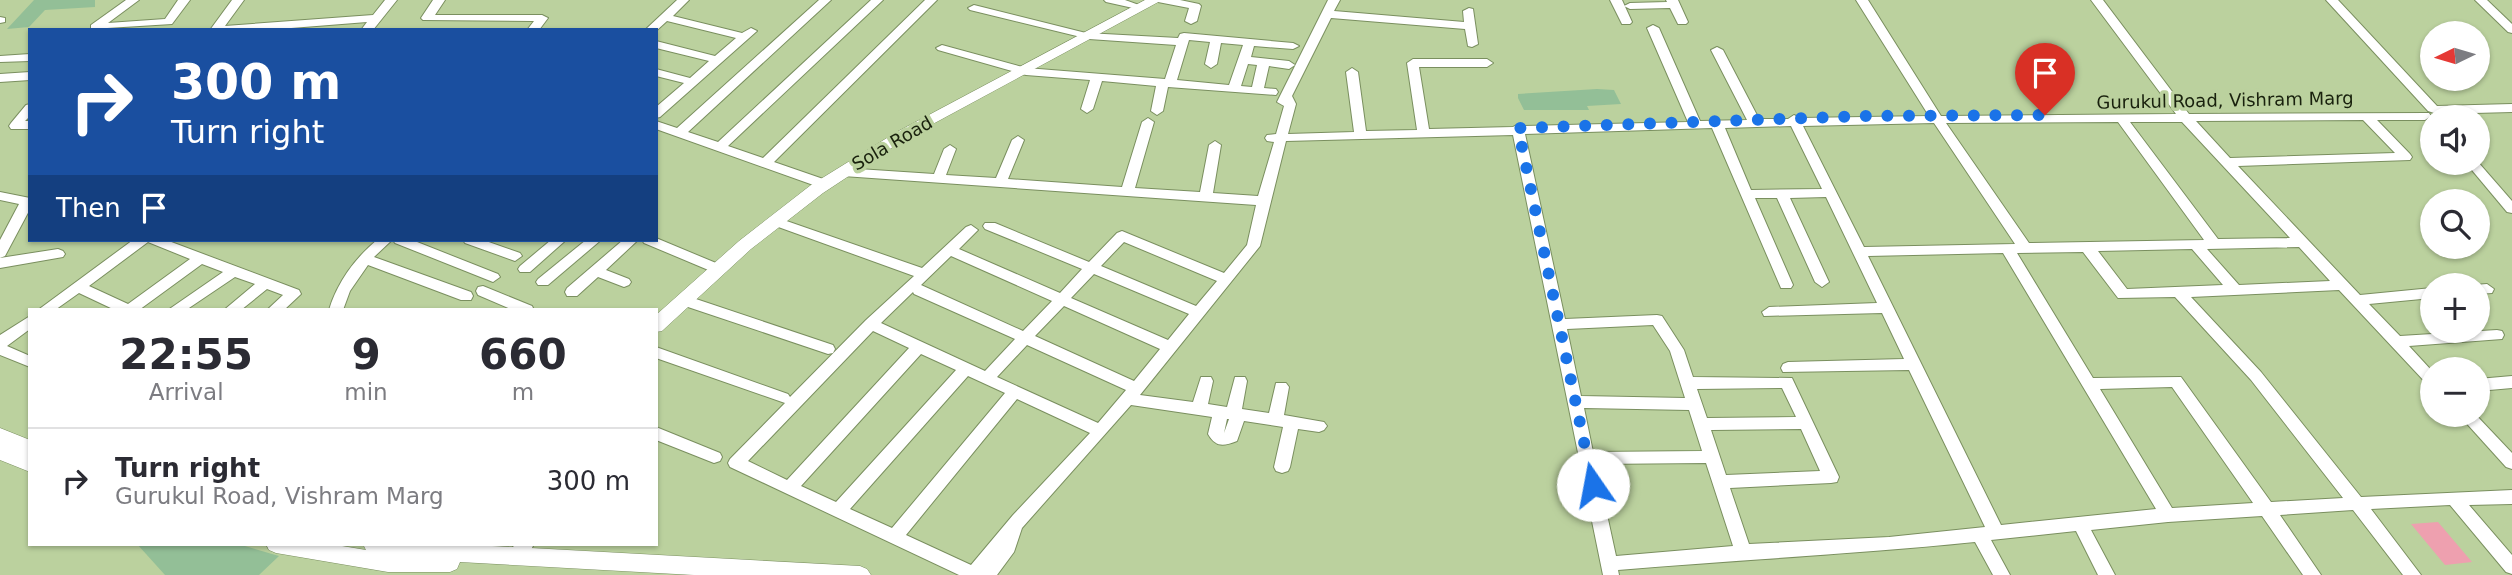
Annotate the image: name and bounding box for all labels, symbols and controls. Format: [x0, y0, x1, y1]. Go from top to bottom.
north arrow [2420, 21, 2490, 91]
map controls [2420, 21, 2490, 427]
pin [2015, 43, 2075, 115]
text: 300 m [171, 54, 341, 111]
icon: arrive [2026, 54, 2064, 92]
icon: right [56, 56, 147, 147]
street label: Gurukul Road, Vishram Marg [2096, 87, 2354, 113]
button: sound [2420, 105, 2490, 175]
street label: Sola Road [848, 112, 936, 174]
text: Turn right [171, 113, 324, 151]
icon: arrive [135, 189, 173, 227]
button: search [2420, 189, 2490, 259]
text: Then [56, 193, 121, 223]
button: + [2420, 273, 2490, 343]
text: 22:55 [119, 330, 253, 379]
text: 9 [351, 330, 381, 379]
text: 660 [479, 330, 567, 379]
button: − [2420, 357, 2490, 427]
text: Arrival [149, 379, 224, 405]
text: min [344, 379, 388, 405]
text: m [512, 379, 534, 405]
position arrow [1556, 448, 1630, 522]
text: Turn right [115, 453, 260, 483]
icon: right [56, 462, 94, 500]
text: 300 m [547, 466, 630, 496]
text: Gurukul Road, Vishram Marg [115, 483, 444, 509]

